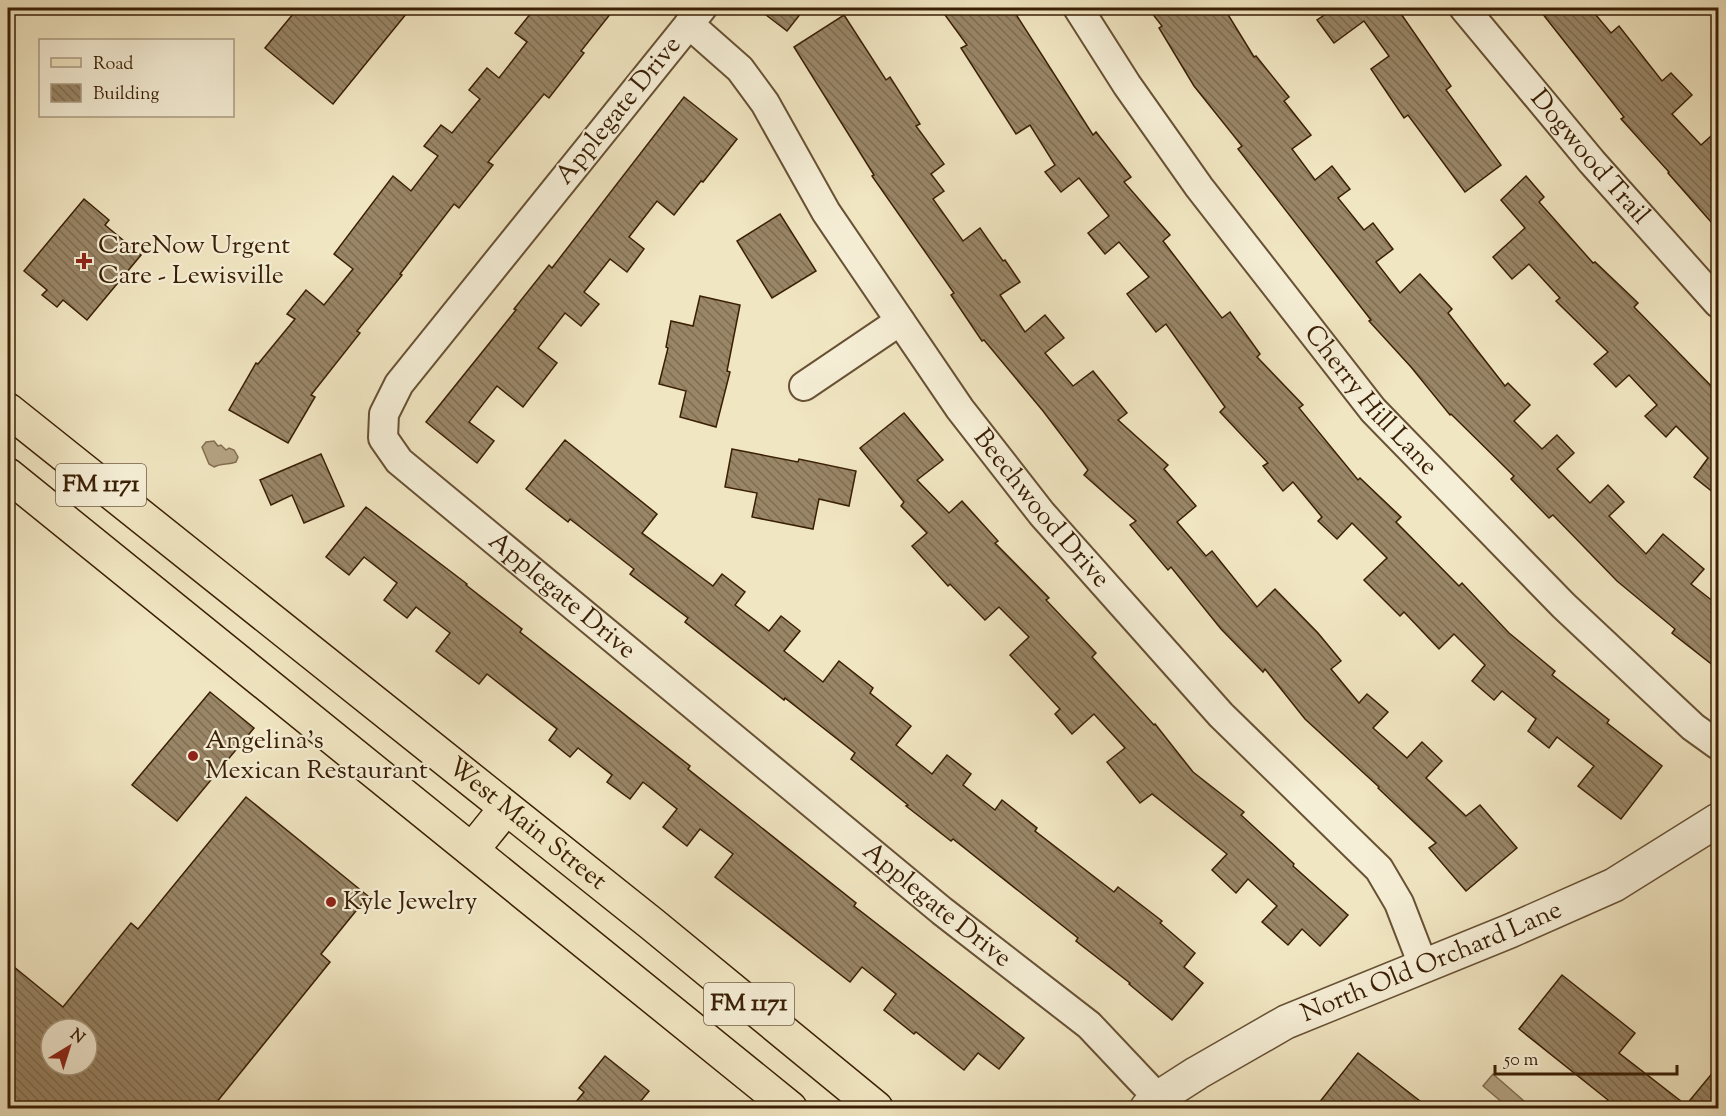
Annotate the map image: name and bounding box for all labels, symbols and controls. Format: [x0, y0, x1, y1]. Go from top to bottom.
street label: Applegate Drive [547, 29, 691, 193]
legend [39, 39, 234, 117]
text: Road [93, 52, 133, 78]
text: Building [93, 82, 159, 108]
street label: Dogwood Trail [1521, 82, 1658, 233]
place label: CareNow Urgent Care - Lewisville [98, 228, 290, 295]
marker: CareNow Urgent Care - Lewisville [75, 252, 93, 270]
street label: Cherry Hill Lane [1295, 317, 1446, 484]
street label: Beechwood Drive [964, 421, 1118, 597]
road number: FM 1171 [56, 464, 146, 506]
street label: Applegate Drive [480, 524, 644, 668]
place label: Angelina's Mexican Restaurant [205, 723, 428, 790]
marker: Angelina's Mexican Restaurant [186, 749, 200, 763]
street label: West Main Street [439, 749, 615, 899]
street label: Applegate Drive [854, 834, 1019, 977]
place label: Kyle Jewelry [343, 884, 478, 921]
street label: North Old Orchard Lane [1295, 892, 1568, 1032]
marker: Kyle Jewelry [324, 895, 338, 909]
road number: FM 1171 [704, 983, 794, 1025]
north arrow [39, 1017, 99, 1077]
text: N [65, 1024, 89, 1050]
scale bar [1495, 1038, 1676, 1076]
text: 50 m [1503, 1048, 1539, 1074]

